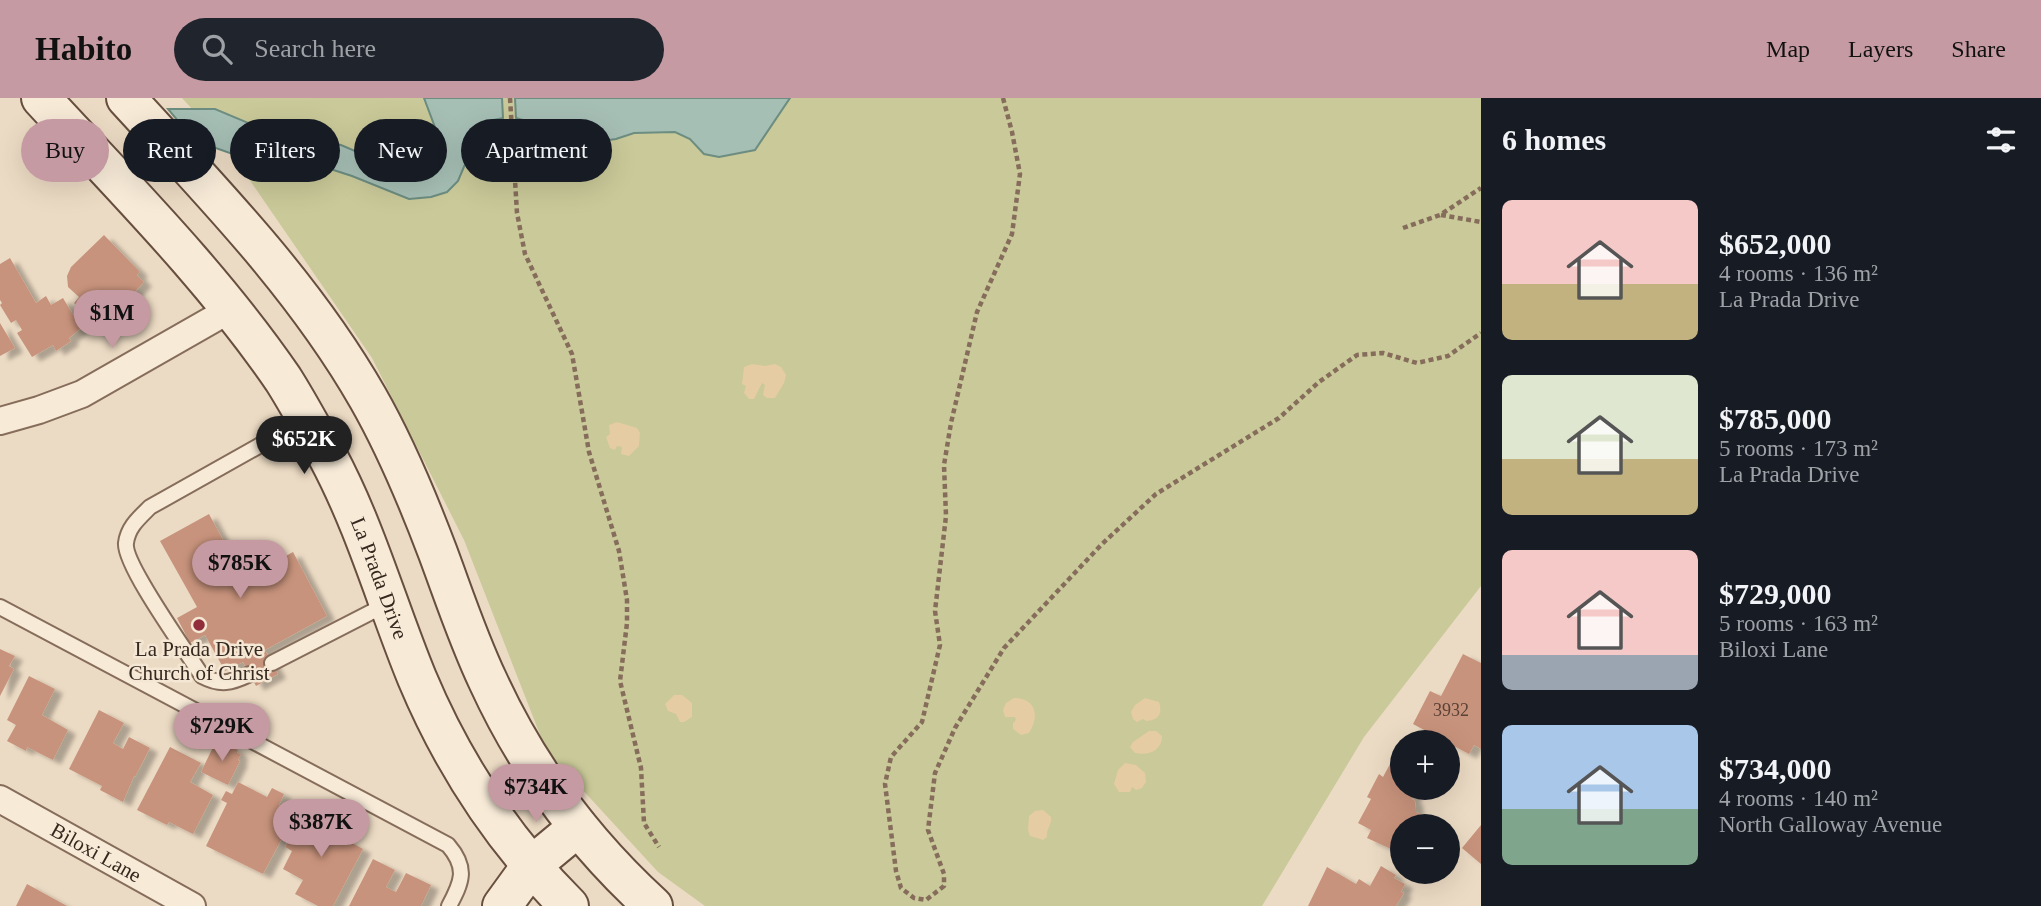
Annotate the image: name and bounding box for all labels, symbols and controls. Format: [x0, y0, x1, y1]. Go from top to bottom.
search box [174, 18, 664, 81]
icon: search [198, 30, 236, 68]
text: Habito [35, 31, 132, 67]
text: Search here [254, 34, 376, 63]
text: Map [1766, 36, 1810, 62]
text: Layers [1848, 36, 1913, 62]
text: Share [1951, 36, 2006, 62]
chip: Buy [21, 119, 109, 182]
chip: Rent [123, 119, 216, 182]
chip: Filters [230, 119, 340, 182]
chip: New [354, 119, 447, 182]
chip: Apartment [461, 119, 612, 182]
icon: filters [1982, 121, 2020, 159]
text: 6 homes [1502, 123, 1606, 156]
text: $652,000 [1719, 227, 1832, 260]
icon: home [1558, 228, 1642, 312]
text: 4 rooms · 136 m² [1719, 261, 1878, 286]
text: La Prada Drive [1719, 287, 1860, 312]
pin: $1M [78, 290, 146, 350]
text: $1M [90, 300, 134, 325]
text: $785,000 [1719, 402, 1832, 435]
icon: home [1558, 403, 1642, 487]
pin: $652K [255, 416, 353, 476]
text: $652K [272, 426, 336, 451]
text: 5 rooms · 173 m² [1719, 436, 1878, 461]
text: La Prada Drive [1719, 462, 1860, 487]
street label: La Prada Drive [346, 514, 413, 643]
pin: $785K [191, 540, 289, 600]
text: $785K [208, 550, 272, 575]
text: $729,000 [1719, 577, 1832, 610]
icon: home [1558, 578, 1642, 662]
text: 5 rooms · 163 m² [1719, 611, 1878, 636]
marker: La Prada Drive Church of Christ [191, 617, 207, 633]
place label: La Prada Drive Church of Christ [128, 637, 270, 685]
text: Biloxi Lane [1719, 637, 1828, 662]
house number: 3932 [1433, 700, 1469, 720]
pin: $729K [173, 704, 271, 763]
text: $729K [190, 713, 254, 738]
map controls [1390, 730, 1460, 884]
button: + [1390, 730, 1460, 800]
text: $734,000 [1719, 752, 1832, 785]
icon: home [1558, 753, 1642, 837]
pin: $734K [487, 764, 585, 824]
text: $734K [504, 774, 568, 799]
text: 4 rooms · 140 m² [1719, 786, 1878, 811]
pin: $387K [272, 800, 370, 859]
text: $387K [289, 809, 353, 834]
text: North Galloway Avenue [1719, 812, 1942, 837]
button: − [1390, 814, 1460, 884]
street label: Biloxi Lane [47, 818, 146, 887]

